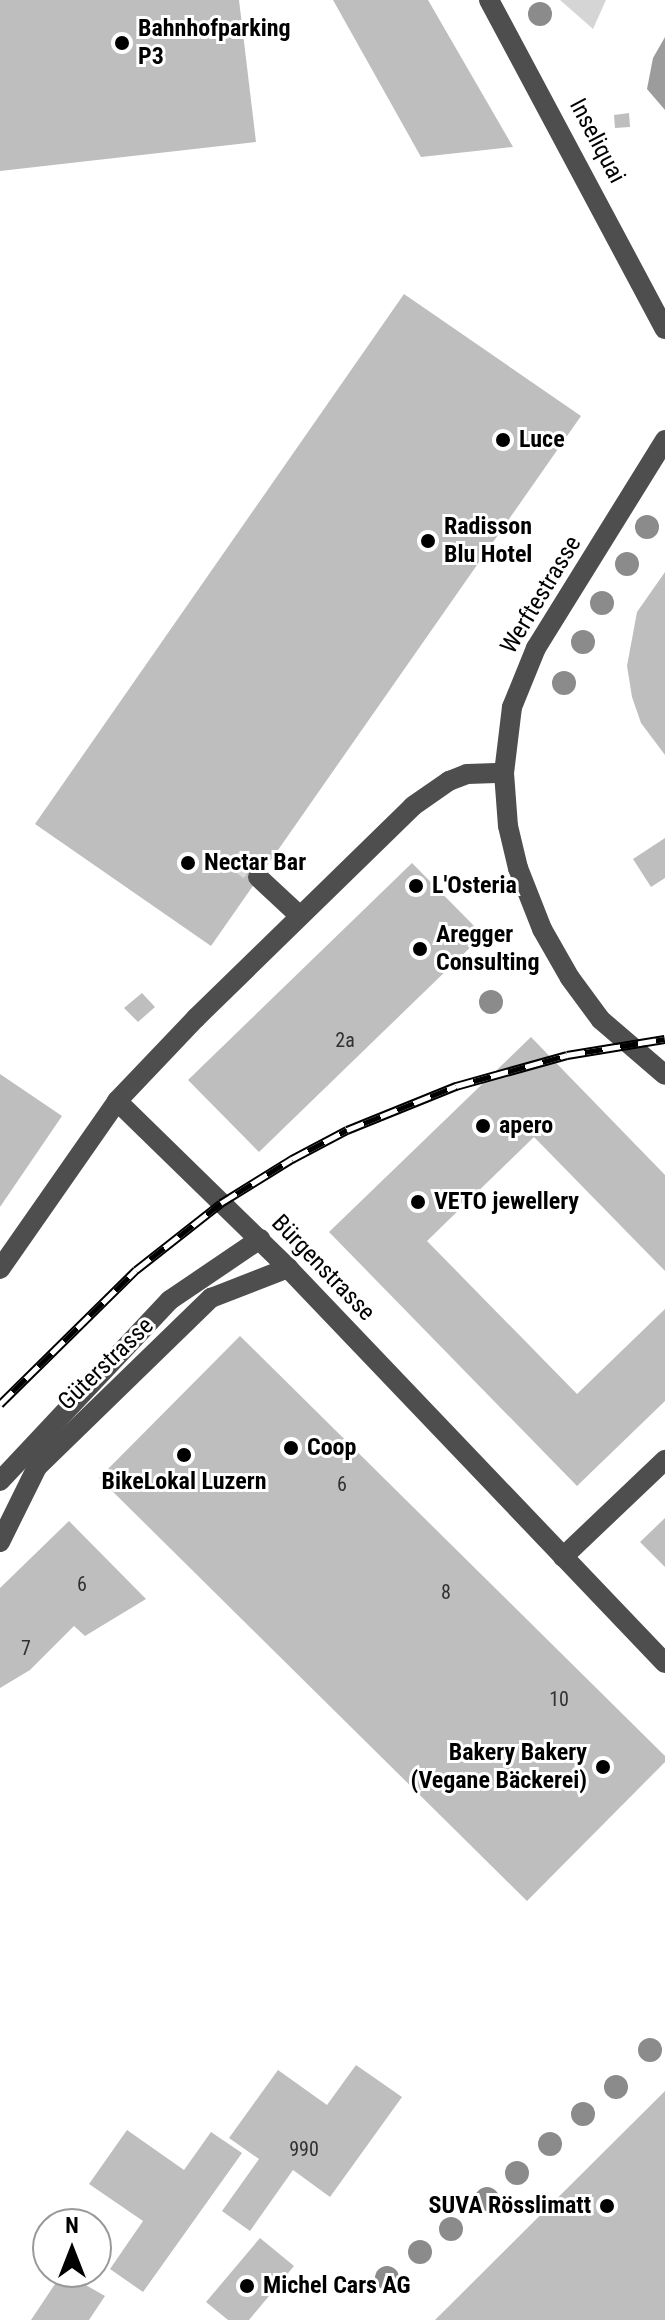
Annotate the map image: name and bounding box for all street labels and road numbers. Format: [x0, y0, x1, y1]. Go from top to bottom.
street label: Inseliquai [563, 94, 631, 188]
street label: Werftestrasse [495, 531, 587, 659]
street label: Bürgenstrasse [265, 1209, 381, 1327]
street label: Güterstrasse [52, 1312, 160, 1416]

